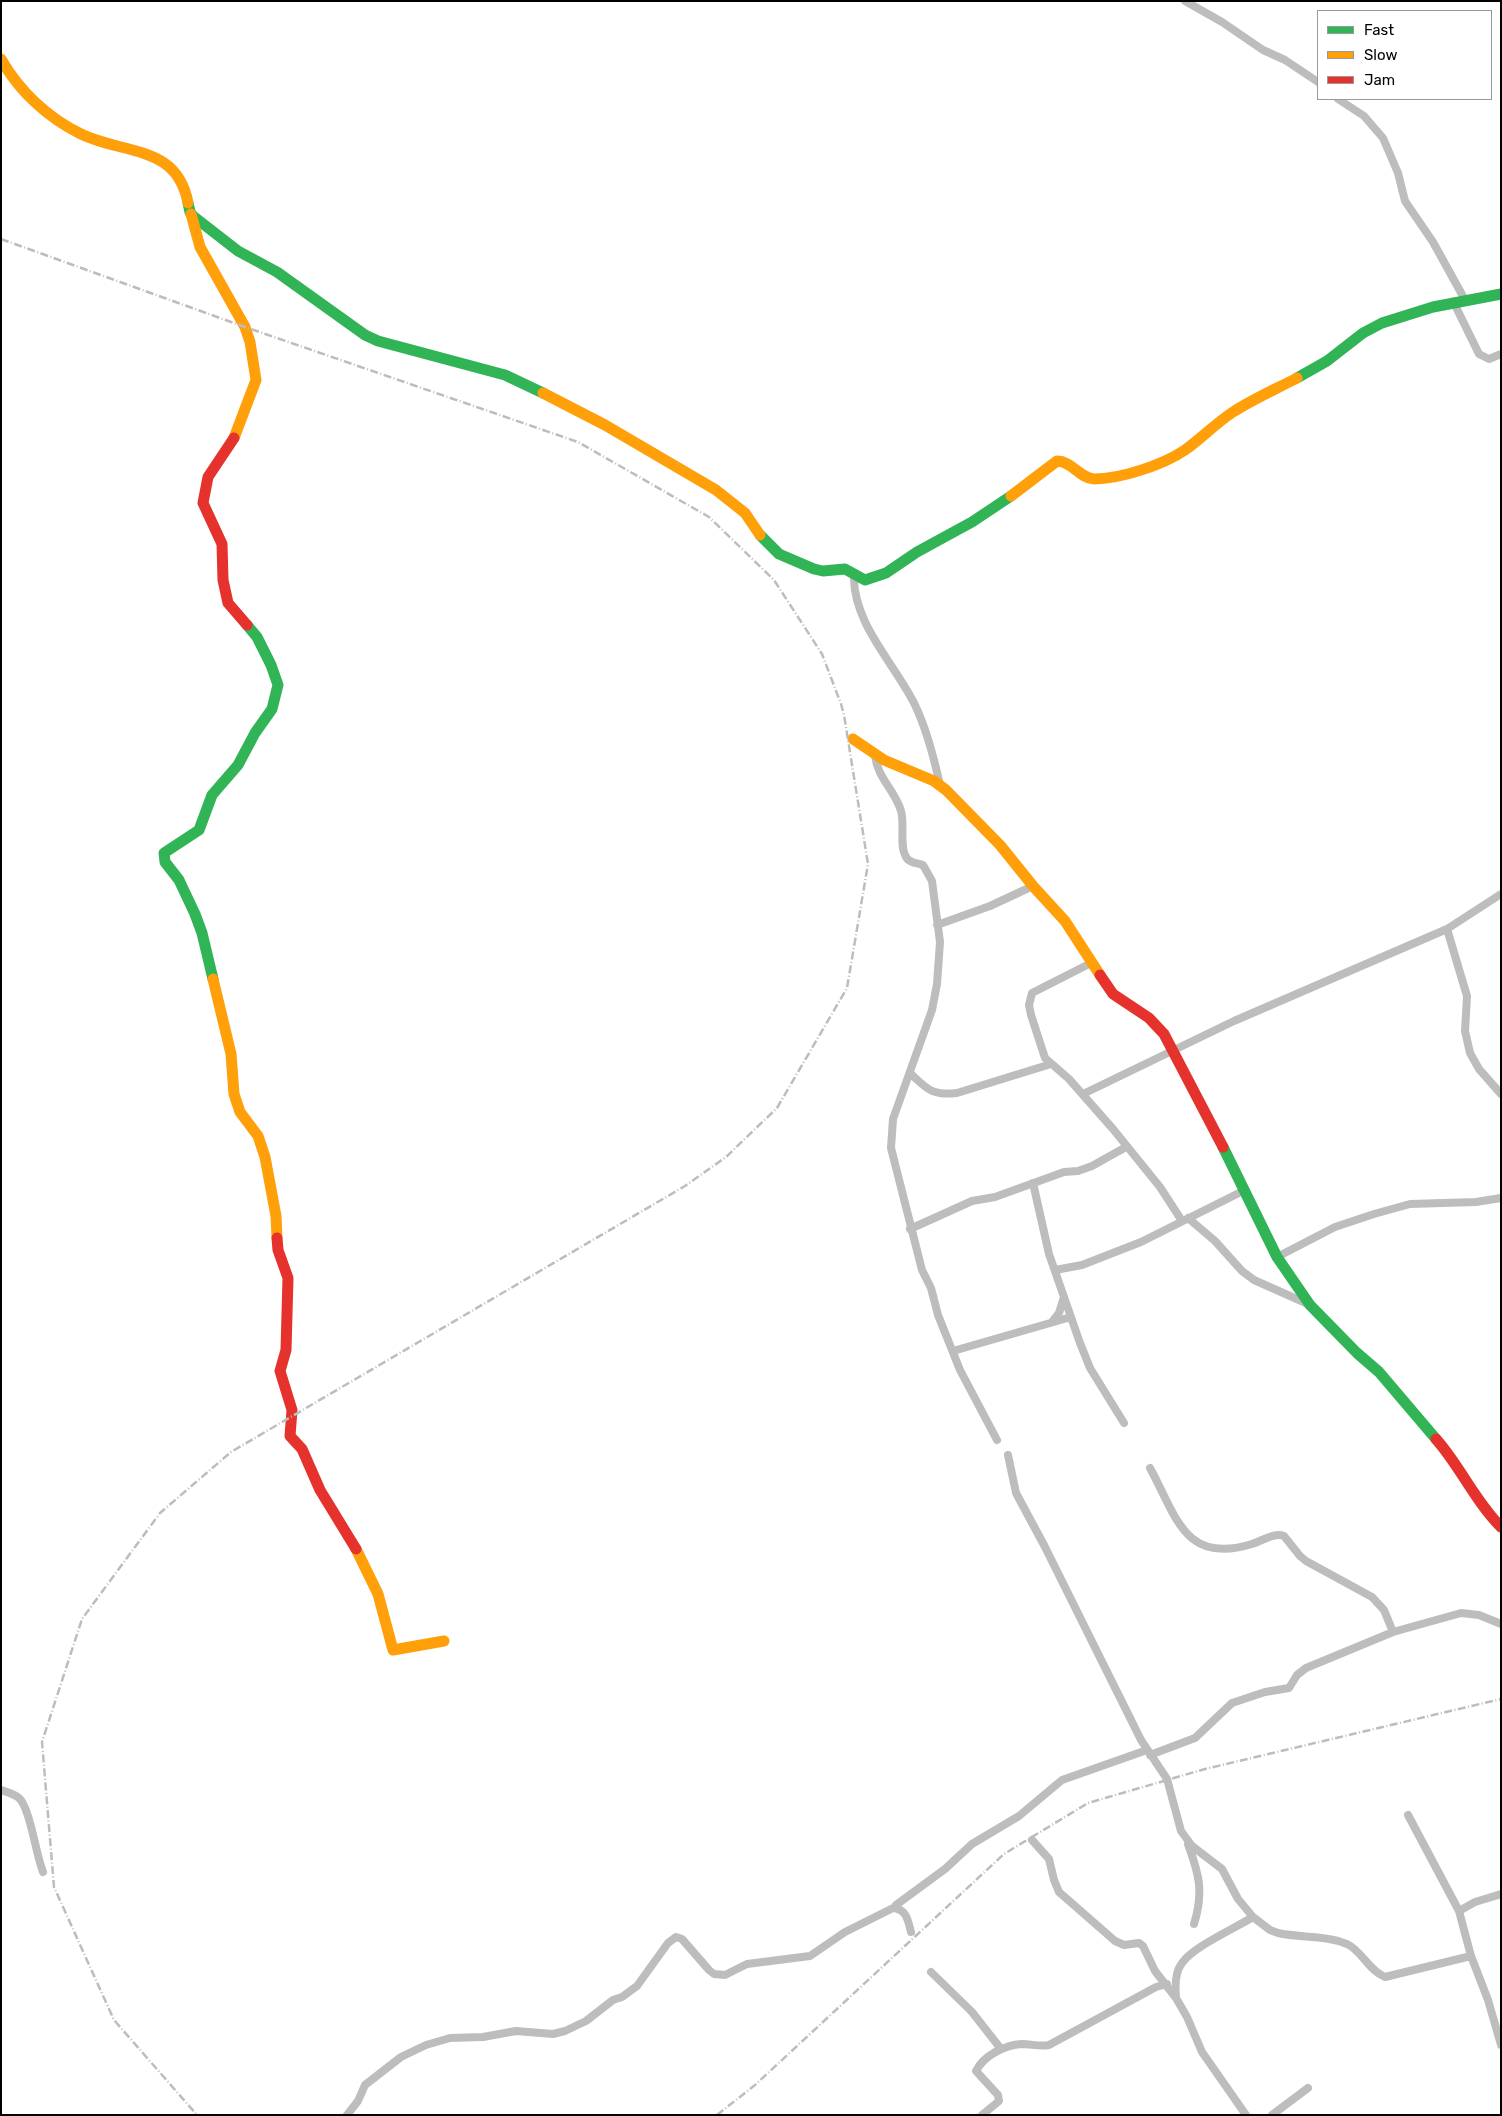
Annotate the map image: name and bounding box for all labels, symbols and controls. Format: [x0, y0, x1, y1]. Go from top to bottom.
legend [1317, 10, 1492, 100]
text: Fast [1364, 21, 1394, 39]
text: Slow [1364, 46, 1397, 64]
text: Jam [1364, 71, 1395, 89]

